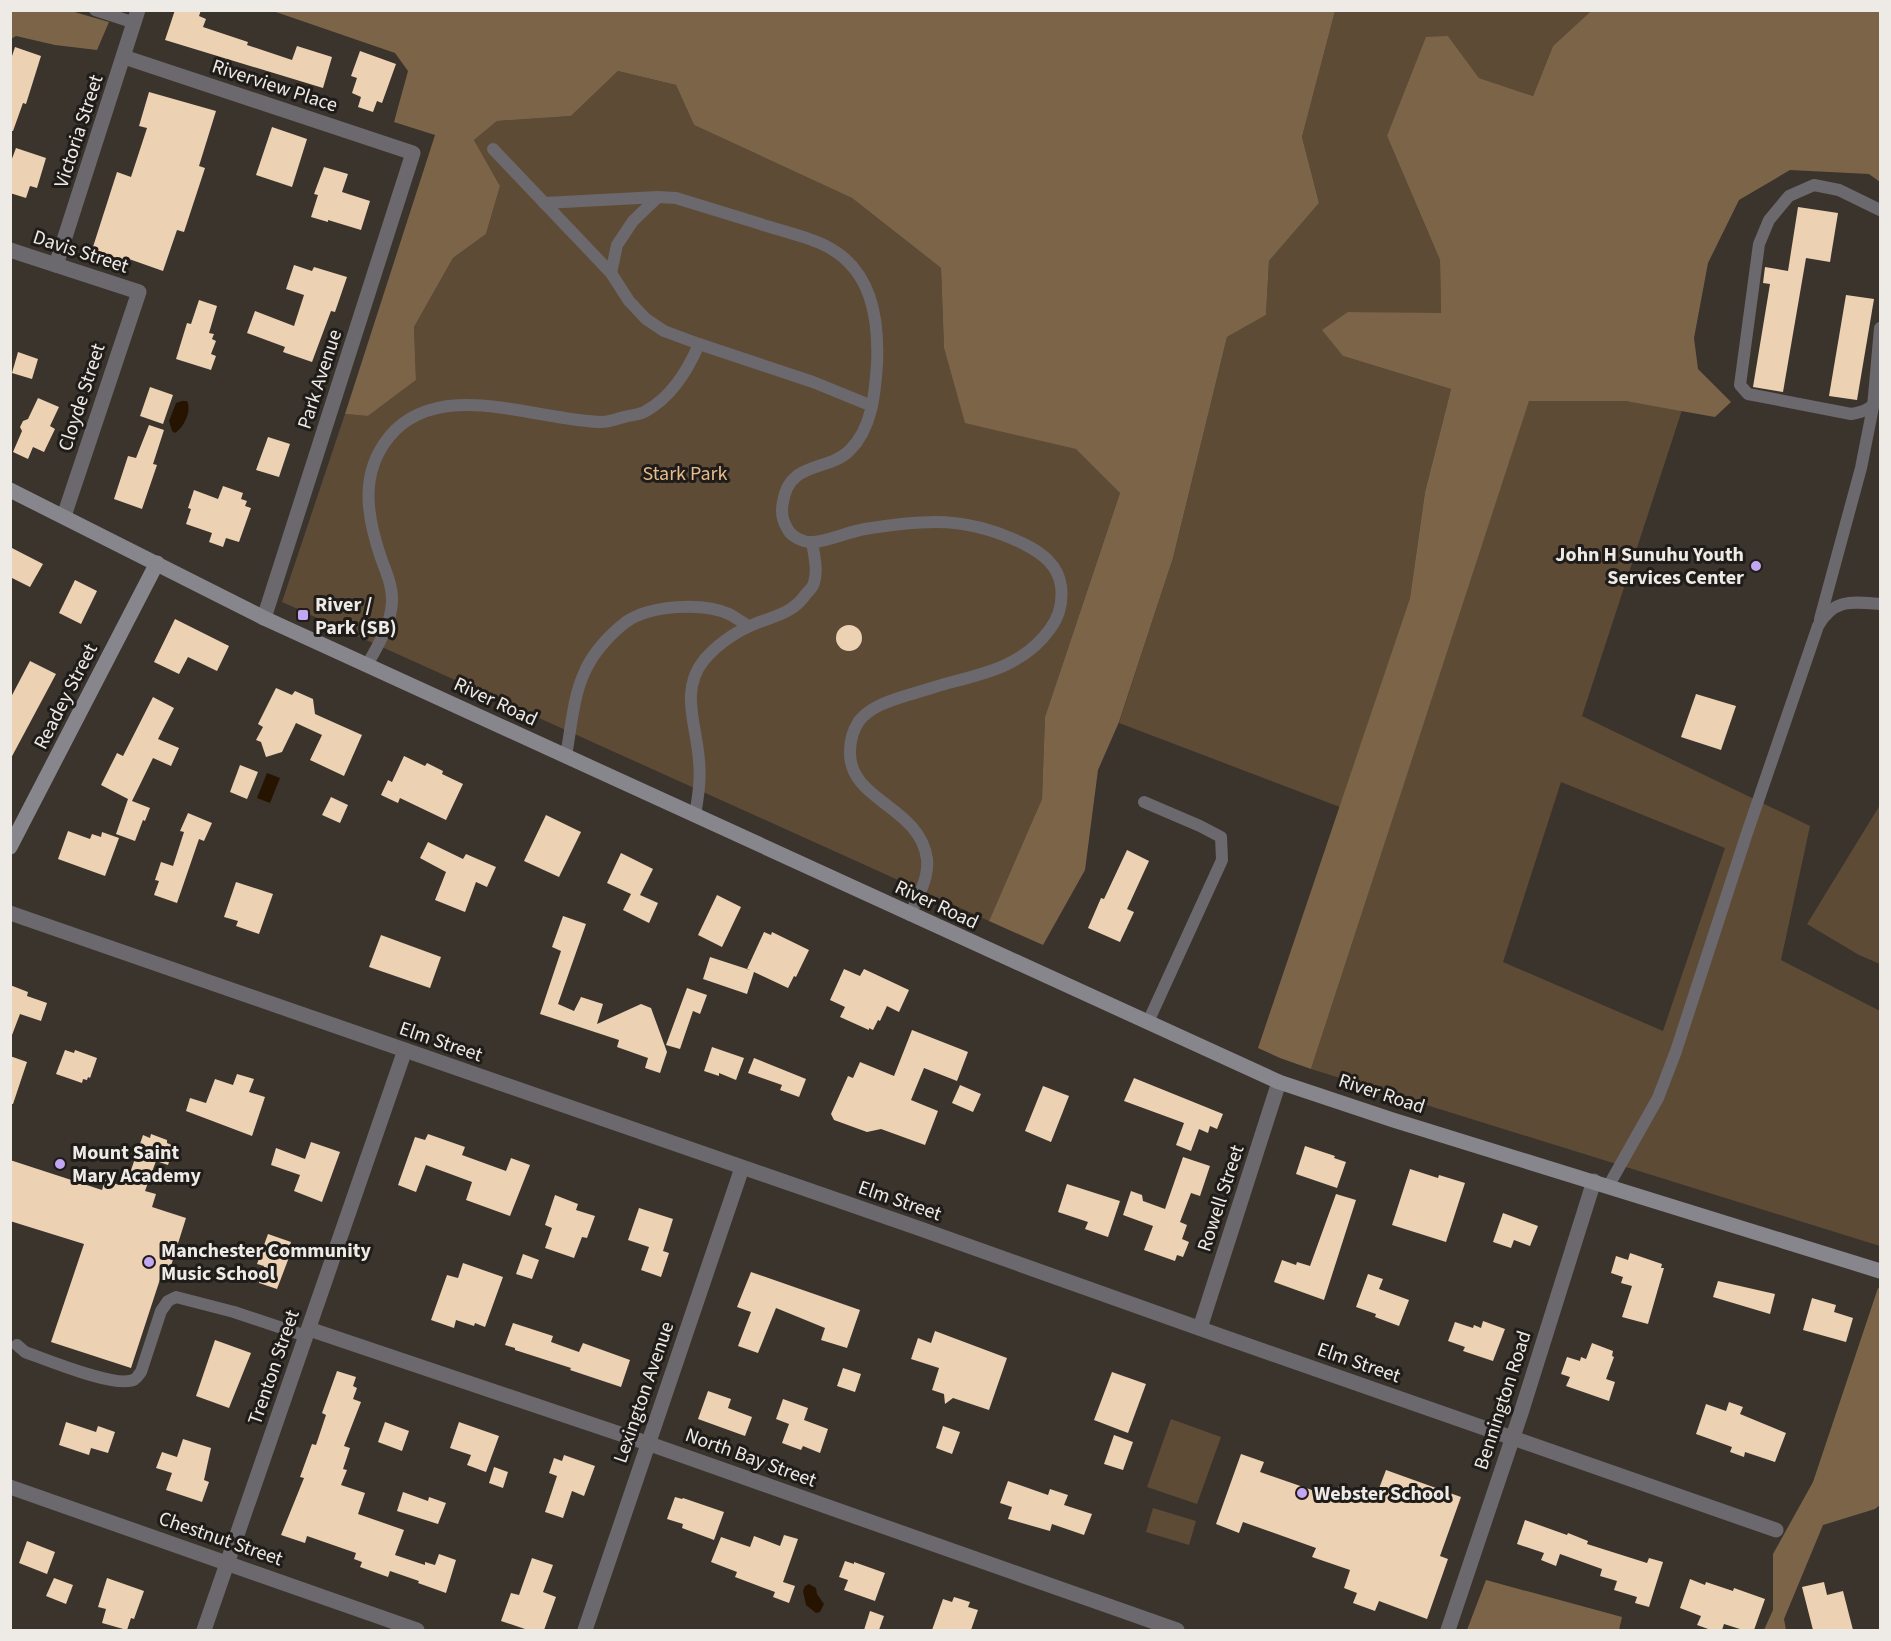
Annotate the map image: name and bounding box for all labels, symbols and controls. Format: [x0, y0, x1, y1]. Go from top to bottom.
street label: Riverview Place [208, 52, 341, 119]
street label: Victoria Street [47, 71, 110, 192]
street label: Davis Street [29, 223, 132, 281]
street label: Park Avenue [291, 326, 349, 433]
street label: Cloyde Street [51, 340, 113, 455]
park label: Stark Park [643, 460, 728, 488]
place label: John H Sunuhu Youth Services Center [1555, 541, 1744, 592]
marker: John H Sunuhu Youth Services Center [1749, 559, 1763, 573]
place label: River / Park (SB) [315, 591, 397, 642]
marker: River / Park (SB) [296, 608, 310, 622]
street label: Readey Street [27, 638, 105, 754]
street label: River Road [449, 670, 542, 733]
street label: River Road [890, 873, 983, 936]
street label: Elm Street [395, 1015, 486, 1069]
street label: River Road [1335, 1067, 1429, 1121]
place label: Mount Saint Mary Academy [72, 1139, 201, 1190]
street label: Rowell Street [1191, 1141, 1251, 1255]
marker: Mount Saint Mary Academy [53, 1157, 67, 1171]
street label: Elm Street [854, 1174, 945, 1228]
place label: Manchester Community Music School [161, 1237, 371, 1288]
marker: Manchester Community Music School [142, 1255, 156, 1269]
street label: Trenton Street [241, 1306, 307, 1429]
street label: Lexington Avenue [607, 1318, 681, 1467]
street label: Bennington Road [1467, 1327, 1539, 1473]
street label: Elm Street [1313, 1336, 1404, 1390]
street label: North Bay Street [681, 1421, 820, 1495]
place label: Webster School [1314, 1480, 1450, 1508]
marker: Webster School [1295, 1486, 1309, 1500]
street label: Chestnut Street [155, 1505, 287, 1573]

